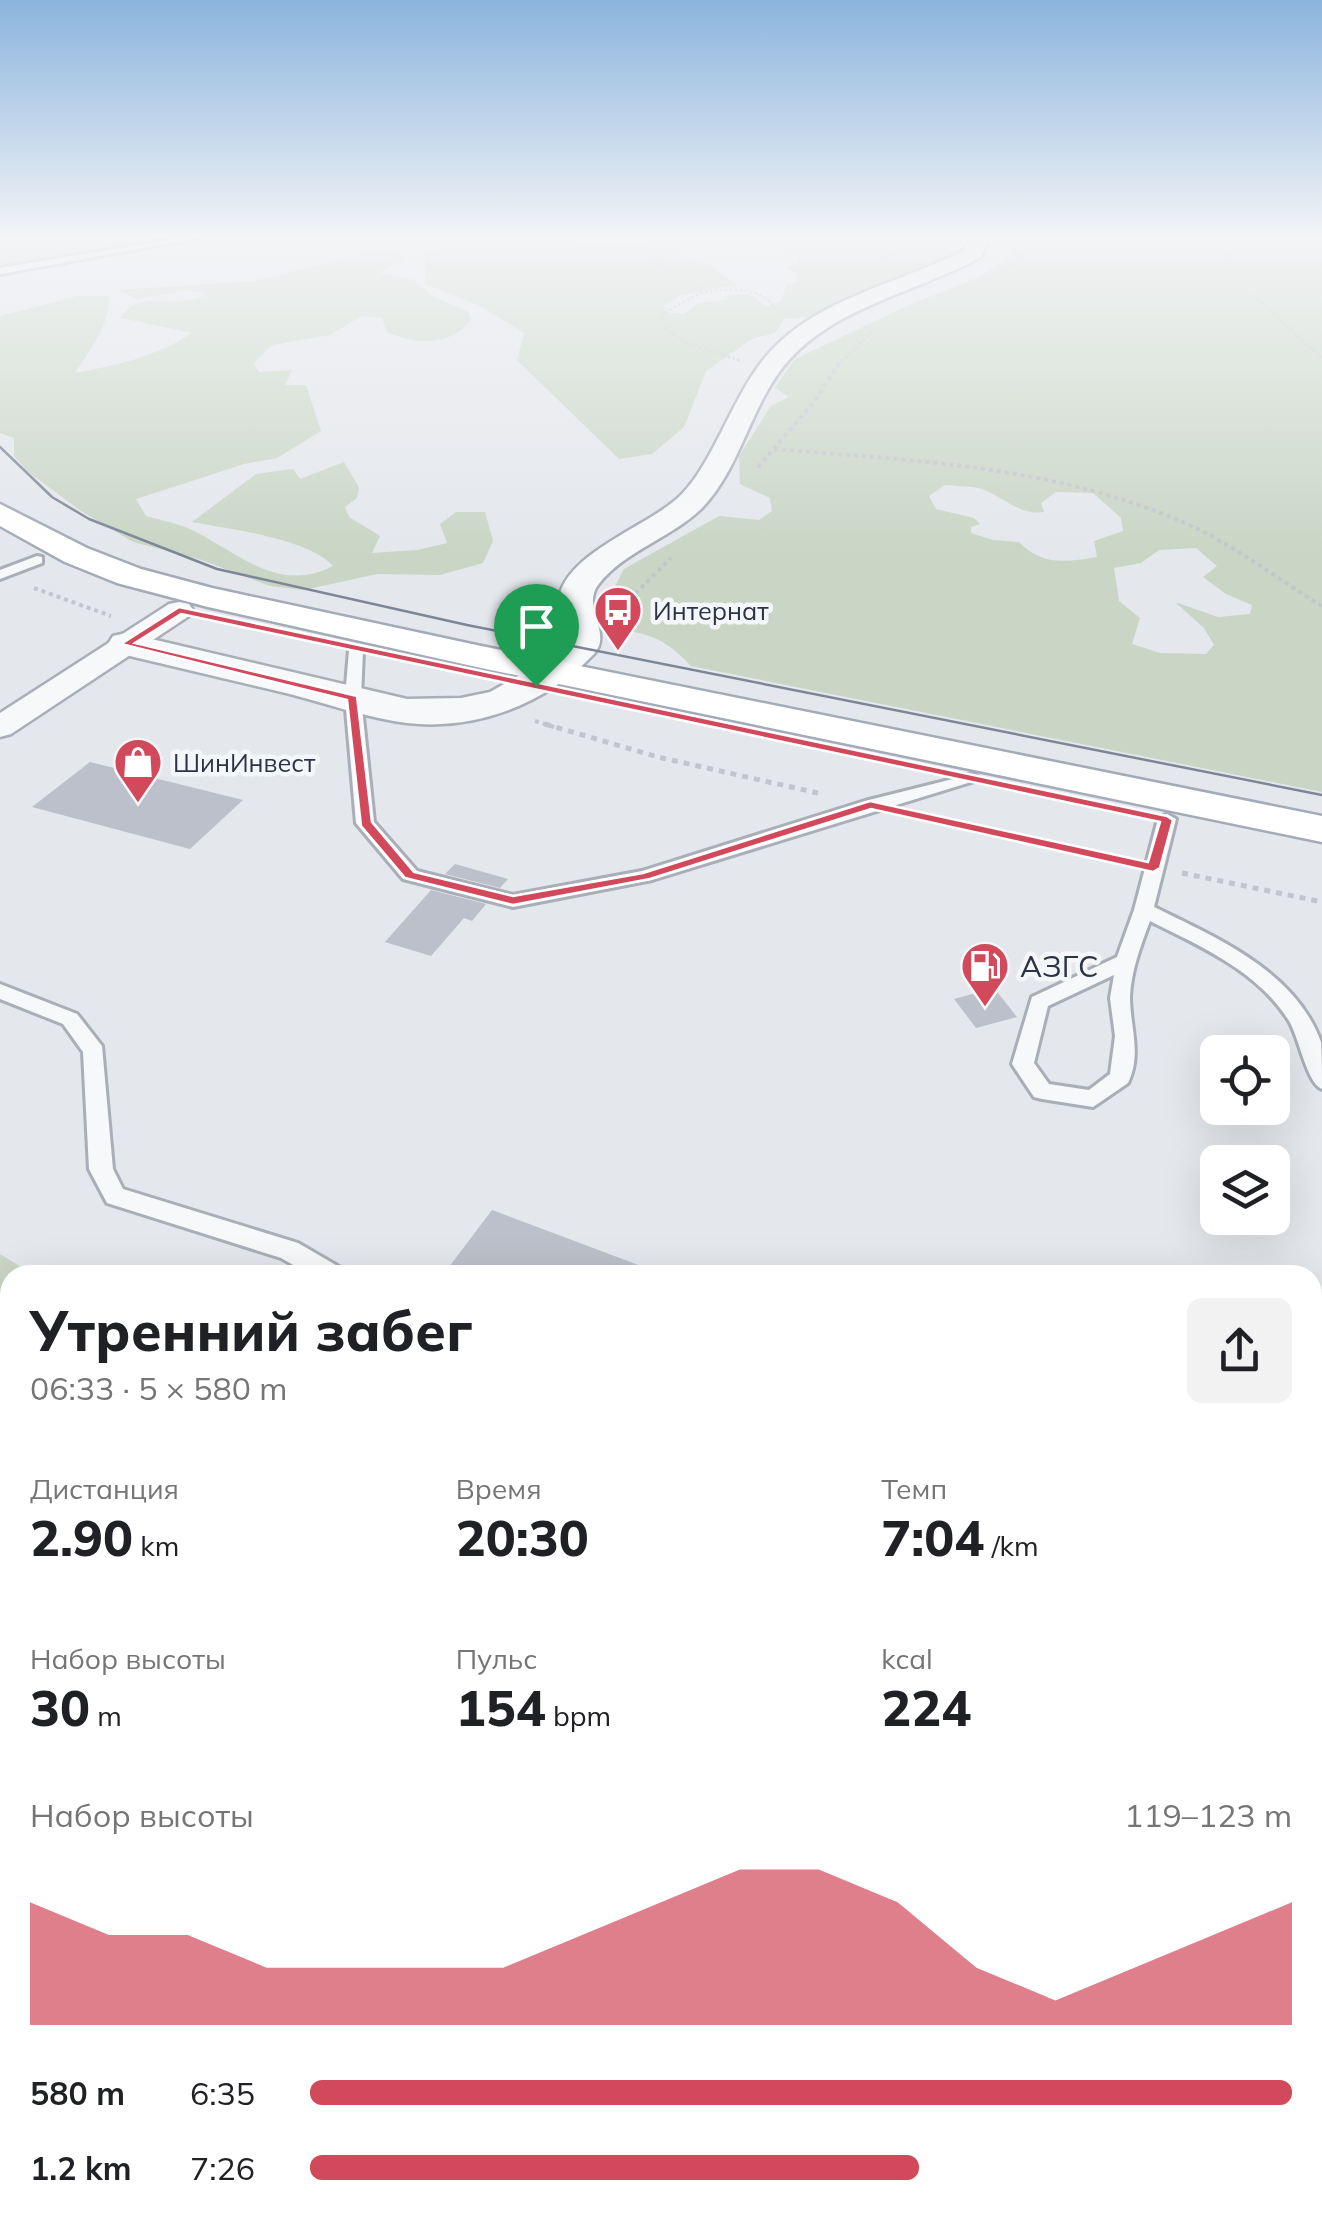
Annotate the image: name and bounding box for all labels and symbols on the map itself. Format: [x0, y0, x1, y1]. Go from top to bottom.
pin [494, 584, 579, 687]
bus stop icon: Интернат [592, 584, 644, 652]
place label: Интернат [653, 595, 769, 626]
shop icon: ШинИнвест [112, 736, 164, 804]
place label: ШинИнвест [173, 747, 316, 778]
fuel station icon: АЗГС [959, 940, 1011, 1008]
place label: АЗГС [1020, 947, 1099, 985]

